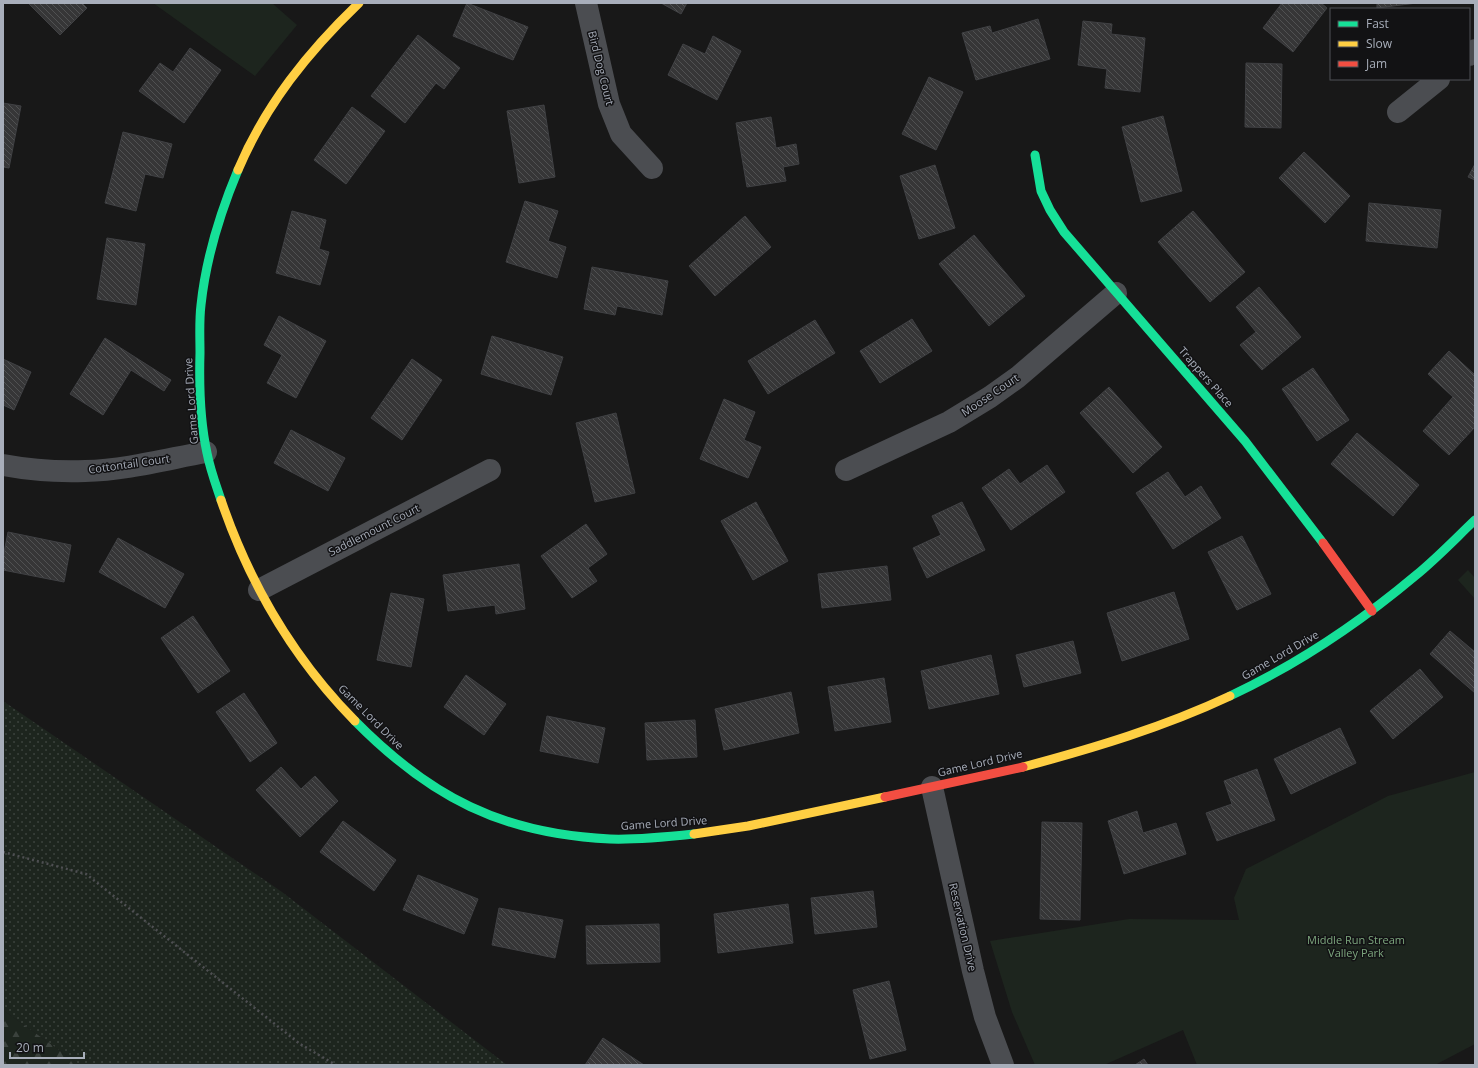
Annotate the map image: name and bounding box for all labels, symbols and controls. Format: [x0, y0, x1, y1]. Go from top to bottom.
legend [1330, 8, 1470, 80]
text: Fast [1366, 15, 1389, 32]
street label: Bird Dog Court [585, 29, 618, 107]
text: Slow [1366, 35, 1393, 52]
text: Jam [1365, 55, 1387, 72]
street label: Trappers Place [1176, 343, 1237, 410]
street label: Game Lord Drive [180, 357, 201, 445]
street label: Moose Court [958, 370, 1021, 419]
street label: Cottontail Court [87, 450, 171, 477]
street label: Saddlemount Court [326, 500, 422, 559]
street label: Game Lord Drive [1238, 626, 1321, 683]
street label: Game Lord Drive [335, 681, 407, 753]
street label: Game Lord Drive [936, 745, 1024, 780]
street label: Game Lord Drive [620, 812, 708, 833]
street label: Reservation Drive [946, 881, 981, 973]
park label: Middle Run Stream Valley Park [1307, 932, 1405, 960]
scale bar [10, 1034, 84, 1060]
text: 20 m [16, 1039, 44, 1056]

